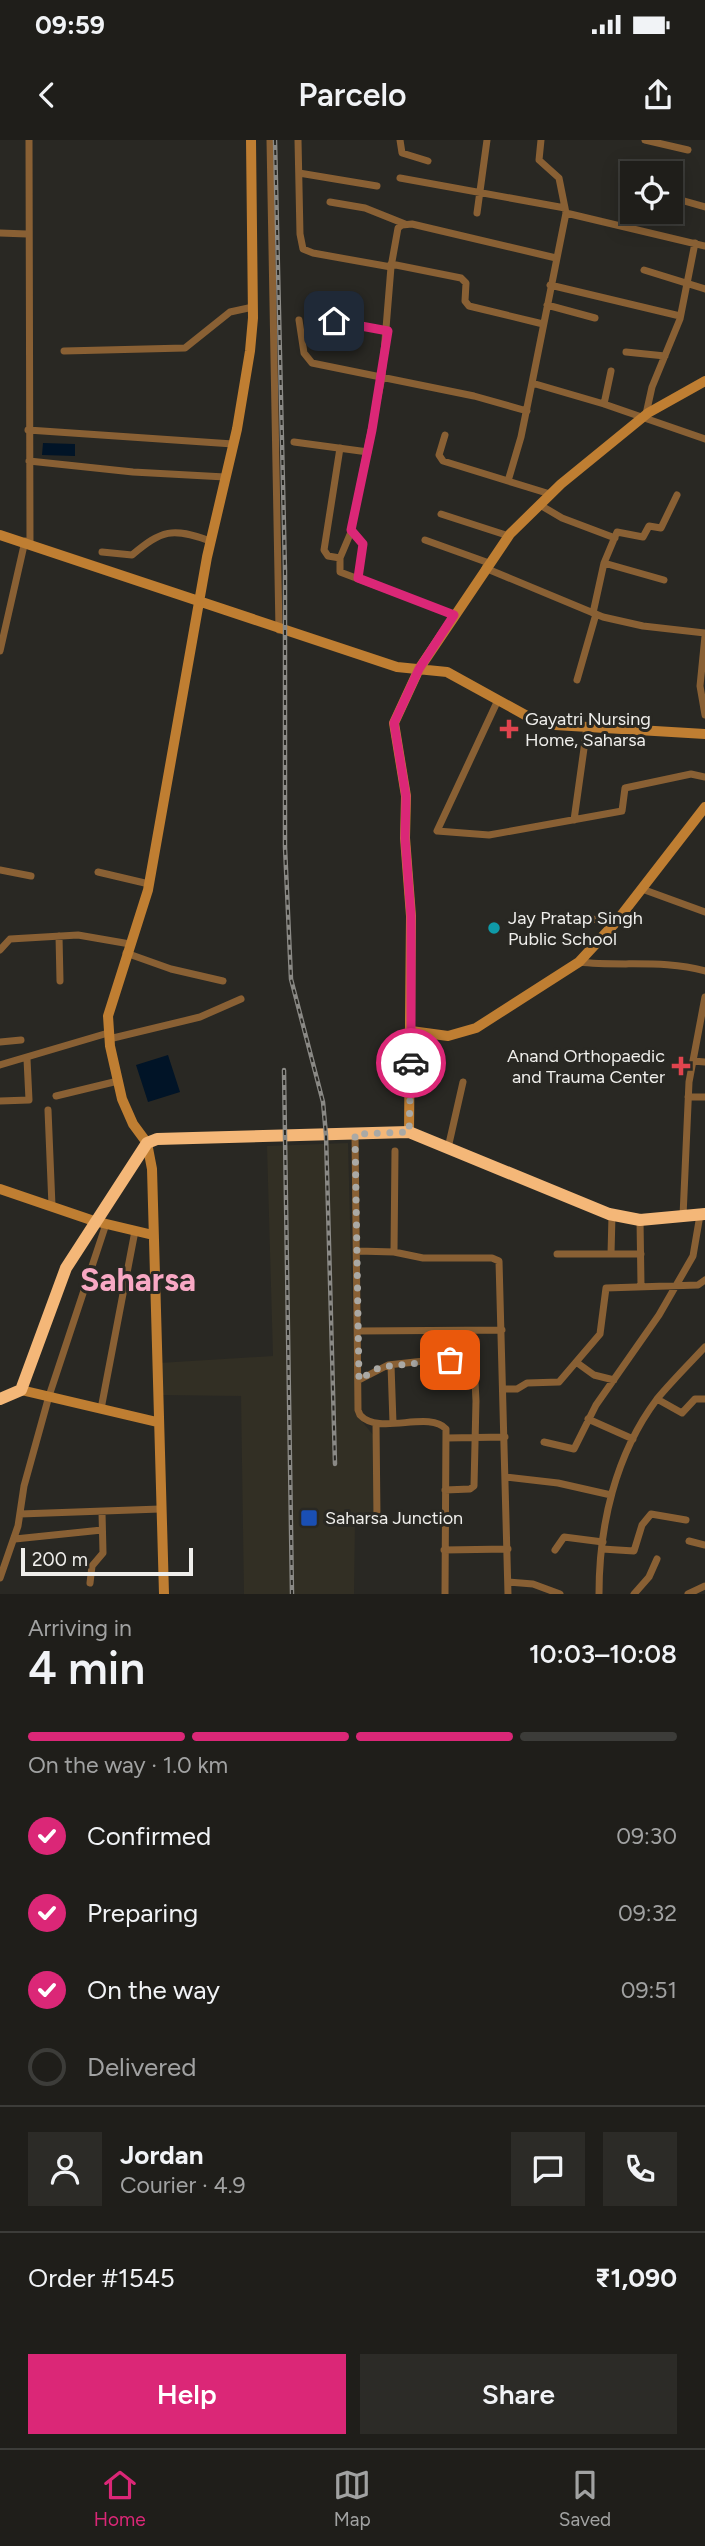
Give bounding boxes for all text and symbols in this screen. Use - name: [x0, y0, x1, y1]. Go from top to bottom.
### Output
- text: 09:59: [35, 9, 105, 41]
- icon: back: [28, 76, 66, 114]
- text: Parcelo: [298, 76, 407, 114]
- icon: share: [639, 76, 677, 114]
- map controls: [620, 161, 683, 224]
- button: locate: [620, 161, 683, 224]
- pin: [304, 291, 364, 351]
- icon: home: [315, 302, 353, 340]
- place label: Gayatri Nursing Home, Saharsa: [525, 708, 651, 751]
- marker: Gayatri Nursing Home, Saharsa: [499, 719, 519, 739]
- place label: Jay Pratap Singh Public School: [508, 907, 643, 950]
- marker: Jay Pratap Singh Public School: [486, 920, 502, 936]
- courier: [376, 1028, 446, 1098]
- icon: car: [392, 1044, 430, 1082]
- place label: Anand Orthopaedic and Trauma Center: [507, 1045, 665, 1088]
- marker: Anand Orthopaedic and Trauma Center: [671, 1056, 691, 1076]
- district label: Saharsa: [80, 1261, 196, 1299]
- pin: [420, 1330, 480, 1390]
- icon: bag: [431, 1341, 469, 1379]
- place label: Saharsa Junction: [325, 1507, 463, 1529]
- marker: Saharsa Junction: [299, 1508, 319, 1528]
- scale bar: [21, 1545, 192, 1577]
- text: 200 m: [32, 1548, 88, 1571]
- text: Arriving in: [28, 1614, 132, 1642]
- text: 10:03–10:08: [529, 1638, 677, 1670]
- text: 4 min: [28, 1640, 145, 1696]
- text: On the way · 1.0 km: [28, 1751, 228, 1779]
- icon: check: [28, 1817, 66, 1855]
- text: Confirmed: [87, 1820, 211, 1852]
- text: 09:30: [616, 1822, 677, 1850]
- icon: check: [28, 1894, 66, 1932]
- text: Preparing: [87, 1897, 198, 1929]
- text: 09:32: [618, 1899, 677, 1927]
- icon: check: [28, 1971, 66, 2009]
- text: On the way: [87, 1974, 220, 2006]
- text: 09:51: [621, 1976, 677, 2004]
- text: Delivered: [87, 2051, 196, 2083]
- button: person: [28, 2132, 102, 2206]
- button: chat: [511, 2132, 585, 2206]
- button: phone: [603, 2132, 677, 2206]
- text: Jordan: [120, 2139, 203, 2171]
- text: Courier · 4.9: [120, 2171, 246, 2199]
- text: Order #1545: [28, 2262, 175, 2294]
- text: ₹1,090: [595, 2262, 677, 2294]
- button: Help: [28, 2354, 346, 2434]
- button: Share: [360, 2354, 677, 2434]
- tab: Home: [94, 2466, 146, 2531]
- tab: Map: [333, 2466, 371, 2531]
- tab: Saved: [559, 2466, 611, 2531]

